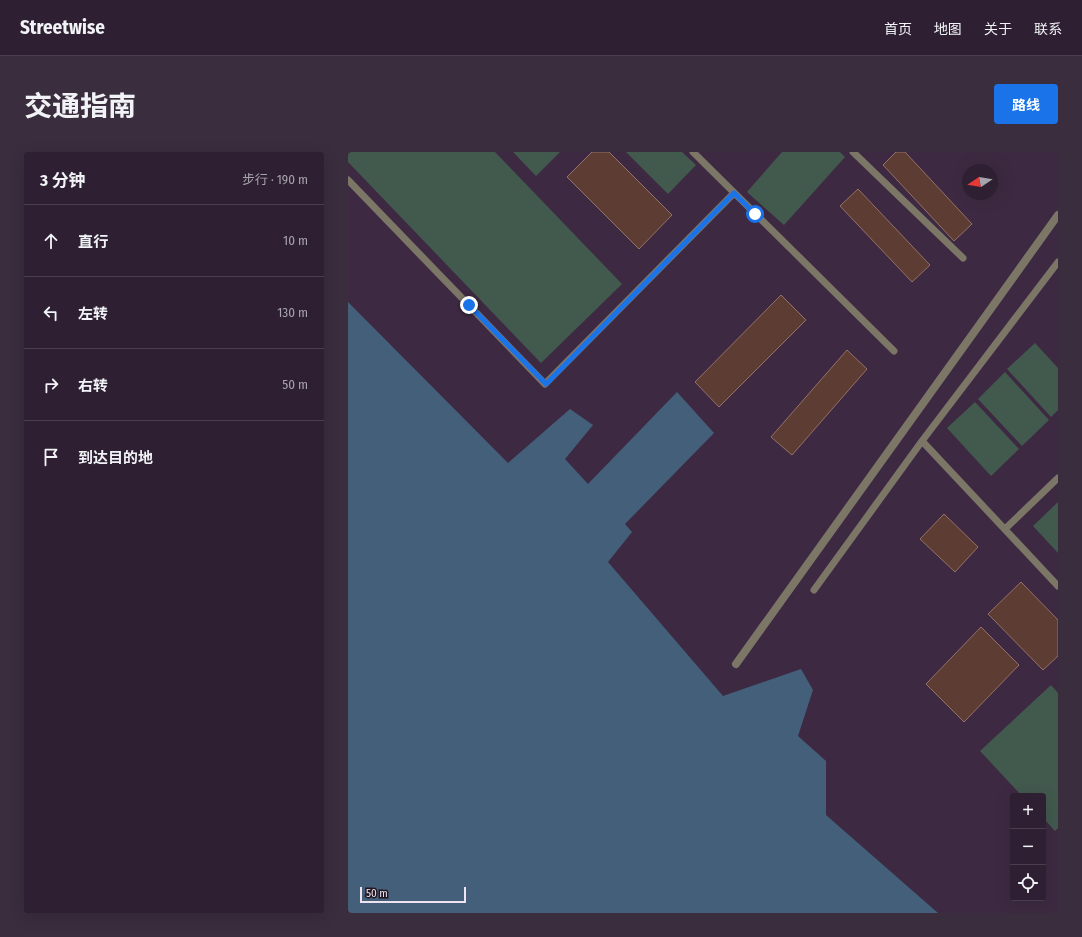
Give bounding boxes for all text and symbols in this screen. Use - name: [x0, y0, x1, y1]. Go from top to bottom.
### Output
- text: Streetwise: [20, 16, 105, 39]
- text: 首页: [884, 21, 912, 38]
- text: 地图: [934, 21, 962, 38]
- text: 关于: [984, 21, 1012, 38]
- text: 联系: [1034, 21, 1062, 38]
- button: 路线: [994, 84, 1058, 124]
- text: 交通指南: [24, 90, 136, 123]
- north arrow: [962, 164, 998, 200]
- text: 3 分钟: [40, 170, 86, 191]
- text: 步行 · 190 m: [242, 172, 308, 187]
- route start: [746, 205, 764, 223]
- icon: ahead: [40, 230, 62, 252]
- text: 直行: [78, 233, 108, 251]
- text: 10 m: [283, 233, 308, 248]
- route end: [460, 296, 478, 314]
- icon: left: [40, 302, 62, 324]
- text: 左转: [78, 305, 108, 323]
- text: 130 m: [277, 305, 308, 320]
- icon: right: [40, 374, 62, 396]
- text: 右转: [78, 377, 108, 395]
- text: 50 m: [282, 377, 308, 392]
- icon: arrive: [40, 446, 62, 468]
- text: 到达目的地: [78, 449, 153, 467]
- map controls: [1010, 793, 1046, 901]
- button: +: [1010, 793, 1046, 829]
- button: −: [1010, 829, 1046, 865]
- button: locate: [1010, 865, 1046, 901]
- scale bar: [360, 885, 466, 904]
- text: 50 m: [366, 887, 388, 900]

